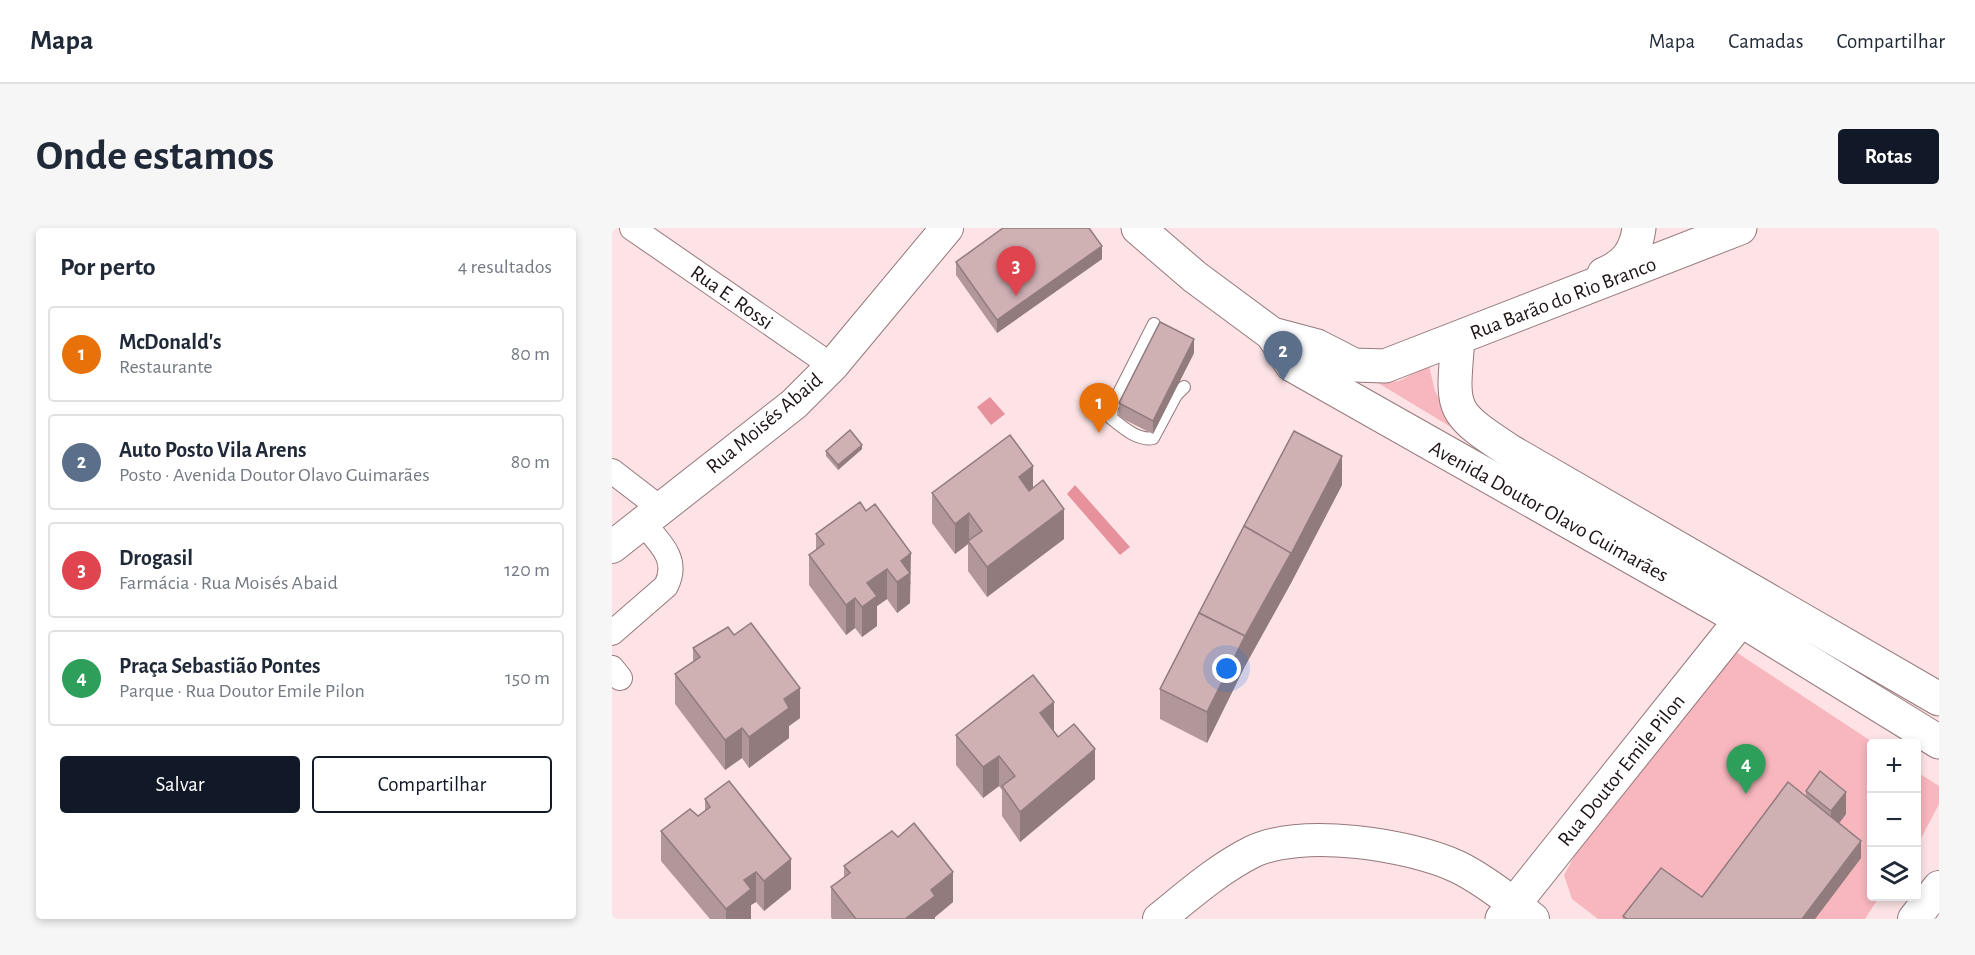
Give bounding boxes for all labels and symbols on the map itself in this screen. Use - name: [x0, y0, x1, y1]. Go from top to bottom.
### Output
- pin: 3: [996, 247, 1036, 296]
- street label: Rua Barão do Rio Branco: [1467, 253, 1659, 344]
- street label: Rua E. Rossi: [687, 261, 777, 333]
- pin: 2: [1264, 332, 1302, 381]
- street label: Rua Moisés Abaid: [702, 369, 826, 478]
- pin: 1: [1080, 384, 1118, 433]
- street label: Avenida Doutor Olavo Guimarães: [1426, 437, 1672, 586]
- your location: [1212, 654, 1241, 683]
- street label: Rua Doutor Emile Pilon: [1554, 690, 1689, 850]
- pin: 4: [1726, 744, 1766, 794]

